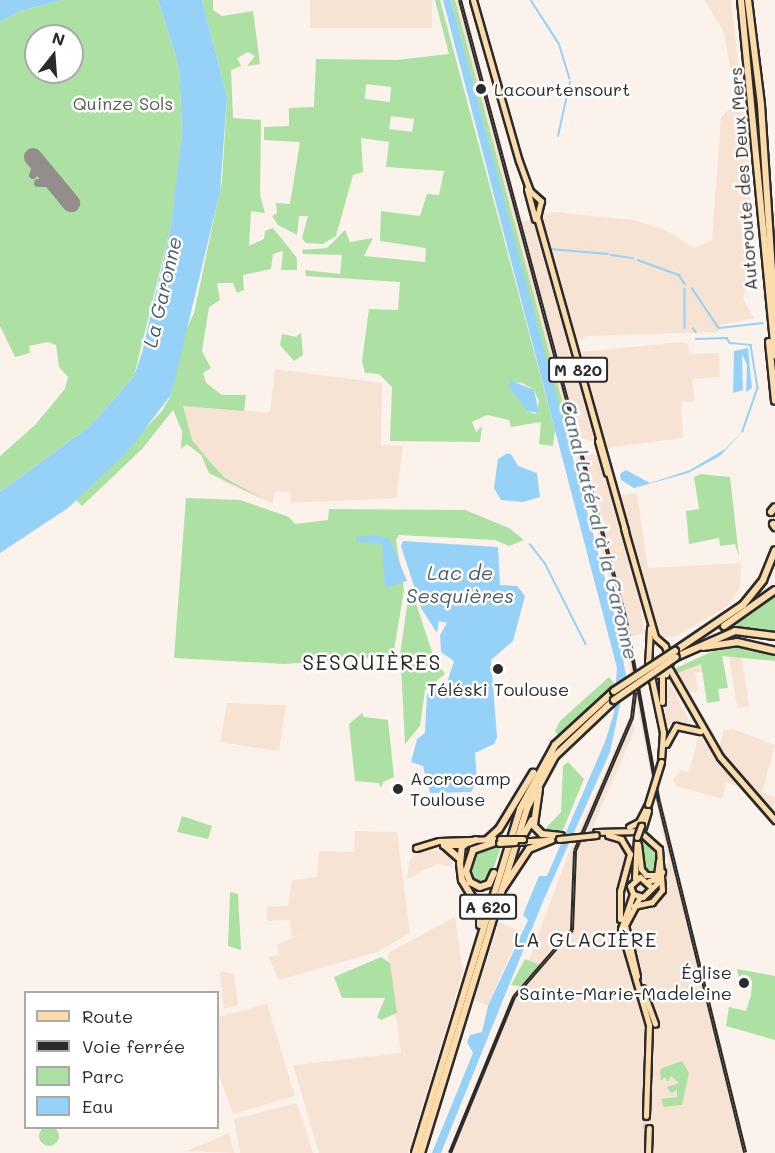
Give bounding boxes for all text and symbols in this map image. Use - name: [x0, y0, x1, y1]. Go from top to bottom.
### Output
- north arrow: [24, 24, 84, 84]
- text: N: [50, 26, 68, 50]
- street label: Autoroute des Deux Mers: [724, 67, 762, 291]
- place label: Lacourtensourt: [494, 78, 630, 100]
- marker: Lacourtensourt: [472, 80, 490, 98]
- park label: Quinze Sols: [73, 92, 173, 114]
- water label: La Garonne: [138, 234, 186, 350]
- road number: M 820: [548, 357, 608, 383]
- water label: Canal Latéral à la Garonne: [556, 398, 644, 662]
- water label: Lac de Sesquières: [406, 560, 514, 607]
- district label: SESQUIÈRES: [302, 649, 442, 675]
- marker: Téléski Toulouse: [491, 662, 505, 676]
- place label: Téléski Toulouse: [427, 678, 569, 700]
- place label: Accrocamp Toulouse: [410, 768, 511, 810]
- marker: Accrocamp Toulouse: [391, 782, 405, 796]
- road number: A 620: [458, 894, 518, 920]
- district label: LA GLACIÈRE: [514, 927, 658, 951]
- place label: Église Sainte-Marie-Madeleine: [519, 962, 732, 1004]
- marker: Église Sainte-Marie-Madeleine: [737, 976, 751, 990]
- legend: [24, 991, 219, 1129]
- text: Route: [82, 1004, 133, 1028]
- text: Voie ferrée: [82, 1034, 185, 1058]
- text: Parc: [82, 1064, 124, 1088]
- text: Eau: [82, 1094, 113, 1118]

